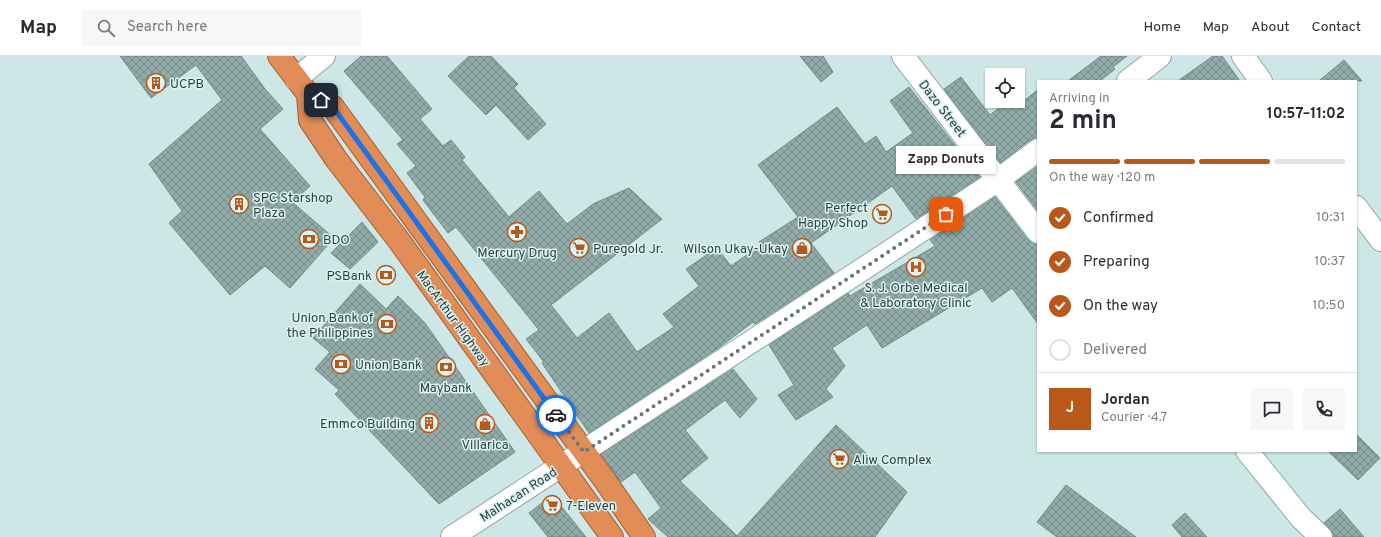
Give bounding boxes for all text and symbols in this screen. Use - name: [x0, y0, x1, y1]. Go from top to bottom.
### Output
- search box: [81, 10, 361, 46]
- text: Map: [20, 16, 57, 40]
- icon: search: [95, 17, 117, 39]
- text: Search here: [127, 18, 207, 37]
- text: Home: [1144, 19, 1181, 36]
- text: Map: [1203, 19, 1229, 36]
- text: About: [1251, 19, 1290, 36]
- text: Contact: [1312, 19, 1361, 36]
- map controls: [985, 68, 1025, 108]
- button: locate: [985, 68, 1025, 108]
- building icon: UCPB: [145, 72, 167, 94]
- place label: UCPB: [170, 77, 204, 93]
- street label: Dazo Street: [914, 78, 969, 141]
- pin: [304, 83, 338, 117]
- icon: home: [310, 89, 332, 111]
- text: Arriving in: [1049, 91, 1110, 107]
- text: 2 min: [1049, 105, 1117, 138]
- text: 10:57–11:02: [1267, 105, 1345, 124]
- callout: Zapp Donuts: [896, 146, 996, 174]
- text: Zapp Donuts: [908, 152, 984, 168]
- text: On the way · 120 m: [1049, 170, 1155, 186]
- place label: SPC Starshop Plaza: [253, 191, 333, 222]
- building icon: SPC Starshop Plaza: [228, 193, 250, 215]
- pin: [929, 197, 963, 231]
- place label: Perfect Happy Shop: [798, 201, 868, 232]
- supermarket icon: Perfect Happy Shop: [871, 203, 893, 225]
- icon: bag: [935, 203, 957, 225]
- icon: check: [1049, 207, 1071, 229]
- text: Confirmed: [1083, 209, 1154, 228]
- text: 10:31: [1316, 210, 1345, 226]
- pharmacy icon: Mercury Drug: [506, 221, 528, 243]
- bank icon: BDO: [298, 228, 320, 250]
- place label: BDO: [323, 233, 350, 249]
- supermarket icon: Puregold Jr.: [568, 237, 590, 259]
- shop icon: Wilson Ukay-Ukay: [791, 237, 813, 259]
- place label: Puregold Jr.: [593, 242, 663, 258]
- place label: Wilson Ukay-Ukay: [683, 242, 788, 258]
- place label: Mercury Drug: [477, 246, 557, 262]
- icon: check: [1049, 251, 1071, 273]
- text: Preparing: [1083, 253, 1150, 272]
- text: 10:37: [1314, 254, 1345, 270]
- hospital icon: S. J. Orbe Medical & Laboratory Clinic: [905, 256, 927, 278]
- bank icon: PSBank: [375, 264, 397, 286]
- street label: MacArthur Highway: [412, 268, 493, 370]
- place label: PSBank: [326, 269, 372, 285]
- place label: S. J. Orbe Medical & Laboratory Clinic: [860, 281, 972, 312]
- icon: check: [1049, 295, 1071, 317]
- text: On the way: [1083, 297, 1158, 316]
- text: 10:50: [1312, 298, 1345, 314]
- place label: Union Bank of the Philippines: [287, 311, 374, 342]
- bank icon: Union Bank of the Philippines: [376, 313, 398, 335]
- text: Delivered: [1083, 341, 1147, 360]
- bank icon: Union Bank: [330, 353, 352, 375]
- bank icon: Maybank: [435, 356, 457, 378]
- place label: Union Bank: [355, 358, 422, 374]
- place label: Maybank: [420, 381, 472, 397]
- button: chat: [1251, 388, 1293, 430]
- button: phone: [1303, 388, 1345, 430]
- text: Jordan: [1101, 391, 1150, 410]
- courier: [536, 395, 576, 435]
- text: J: [1066, 399, 1074, 418]
- icon: car: [545, 404, 567, 426]
- text: Courier · 4.7: [1101, 410, 1167, 426]
- building icon: Emmco Building: [418, 412, 440, 434]
- shop icon: Villarica: [474, 413, 496, 435]
- place label: Emmco Building: [320, 417, 415, 433]
- place label: Villarica: [461, 438, 509, 454]
- supermarket icon: Aliw Complex: [828, 448, 850, 470]
- place label: Aliw Complex: [853, 453, 932, 469]
- street label: Malhacan Road: [478, 465, 561, 527]
- supermarket icon: 7-Eleven: [541, 494, 563, 516]
- place label: 7-Eleven: [566, 499, 616, 515]

